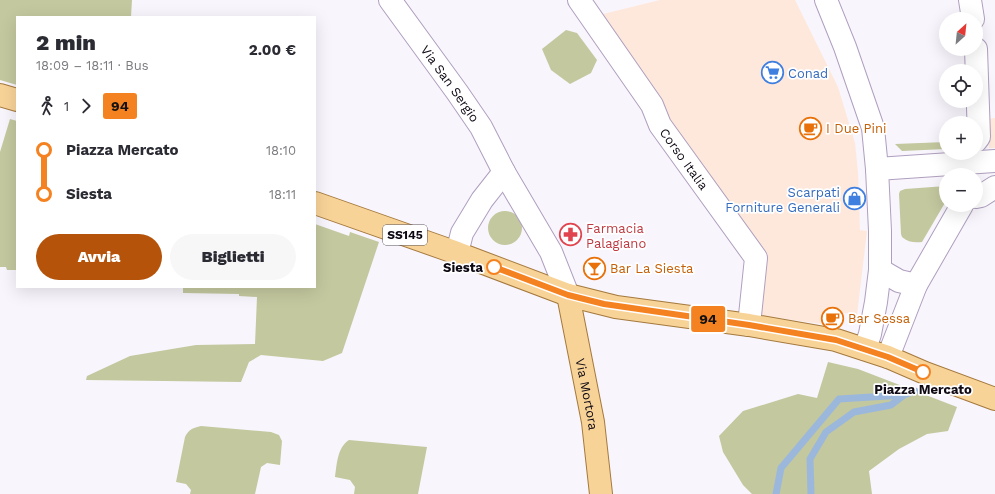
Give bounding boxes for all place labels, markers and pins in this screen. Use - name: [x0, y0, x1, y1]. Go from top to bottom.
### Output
- supermarket icon: Conad: [759, 60, 785, 86]
- place label: Conad: [788, 66, 828, 81]
- cafe icon: I Due Pini: [798, 115, 824, 141]
- place label: I Due Pini: [826, 121, 887, 136]
- place label: Scarpati Forniture Generali: [725, 185, 840, 215]
- shop icon: Scarpati Forniture Generali: [842, 186, 868, 212]
- place label: Farmacia Palagiano: [586, 221, 646, 251]
- pharmacy icon: Farmacia Palagiano: [557, 222, 583, 248]
- bar icon: Bar La Siesta: [581, 255, 607, 281]
- marker: Siesta: [486, 259, 502, 275]
- place label: Siesta: [443, 260, 483, 275]
- place label: Bar La Siesta: [610, 261, 694, 276]
- cafe icon: Bar Sessa: [819, 305, 845, 331]
- place label: Bar Sessa: [848, 311, 911, 326]
- marker: Piazza Mercato: [915, 364, 931, 380]
- place label: Piazza Mercato: [874, 382, 972, 397]

